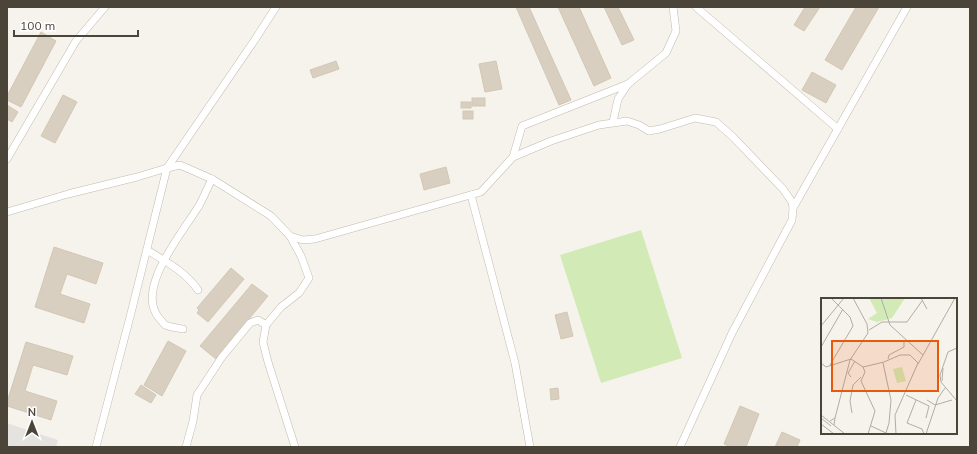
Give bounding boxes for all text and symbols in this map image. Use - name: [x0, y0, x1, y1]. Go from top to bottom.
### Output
- scale bar: [14, 12, 138, 38]
- text: 100 m: [20, 18, 55, 33]
- inset map: [821, 298, 957, 434]
- north arrow: [12, 402, 52, 442]
- text: N: [28, 405, 36, 419]

